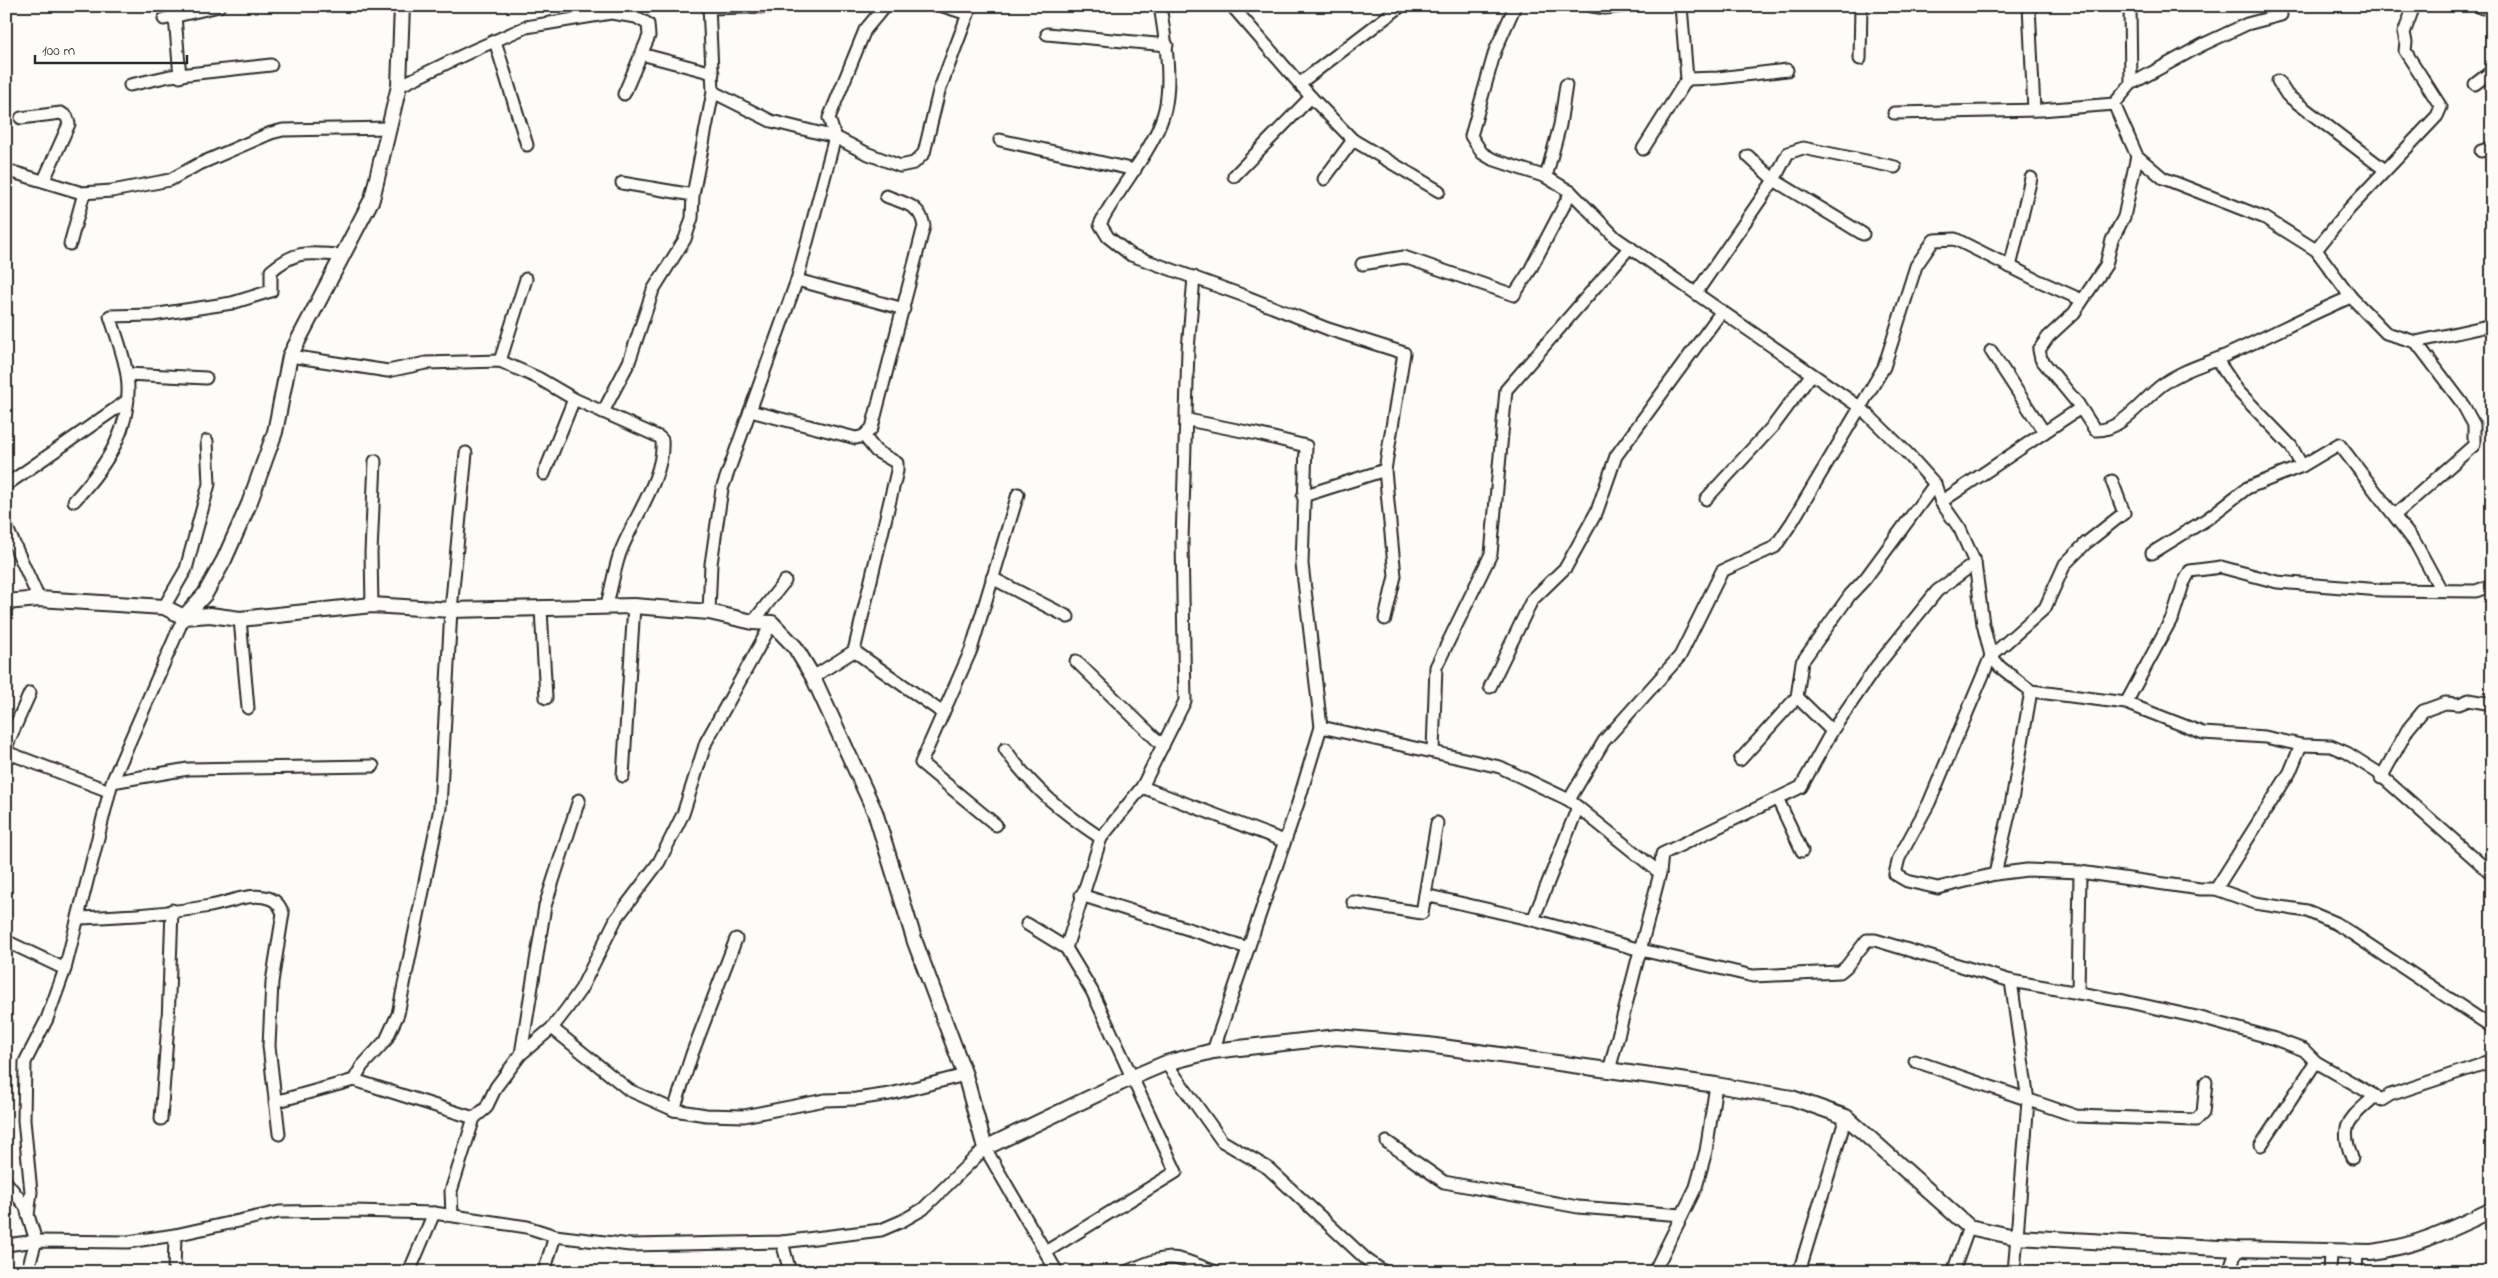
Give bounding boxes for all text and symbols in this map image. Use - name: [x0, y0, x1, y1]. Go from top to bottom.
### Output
- scale bar: [35, 32, 188, 64]
- text: 100 m: [42, 40, 75, 62]

